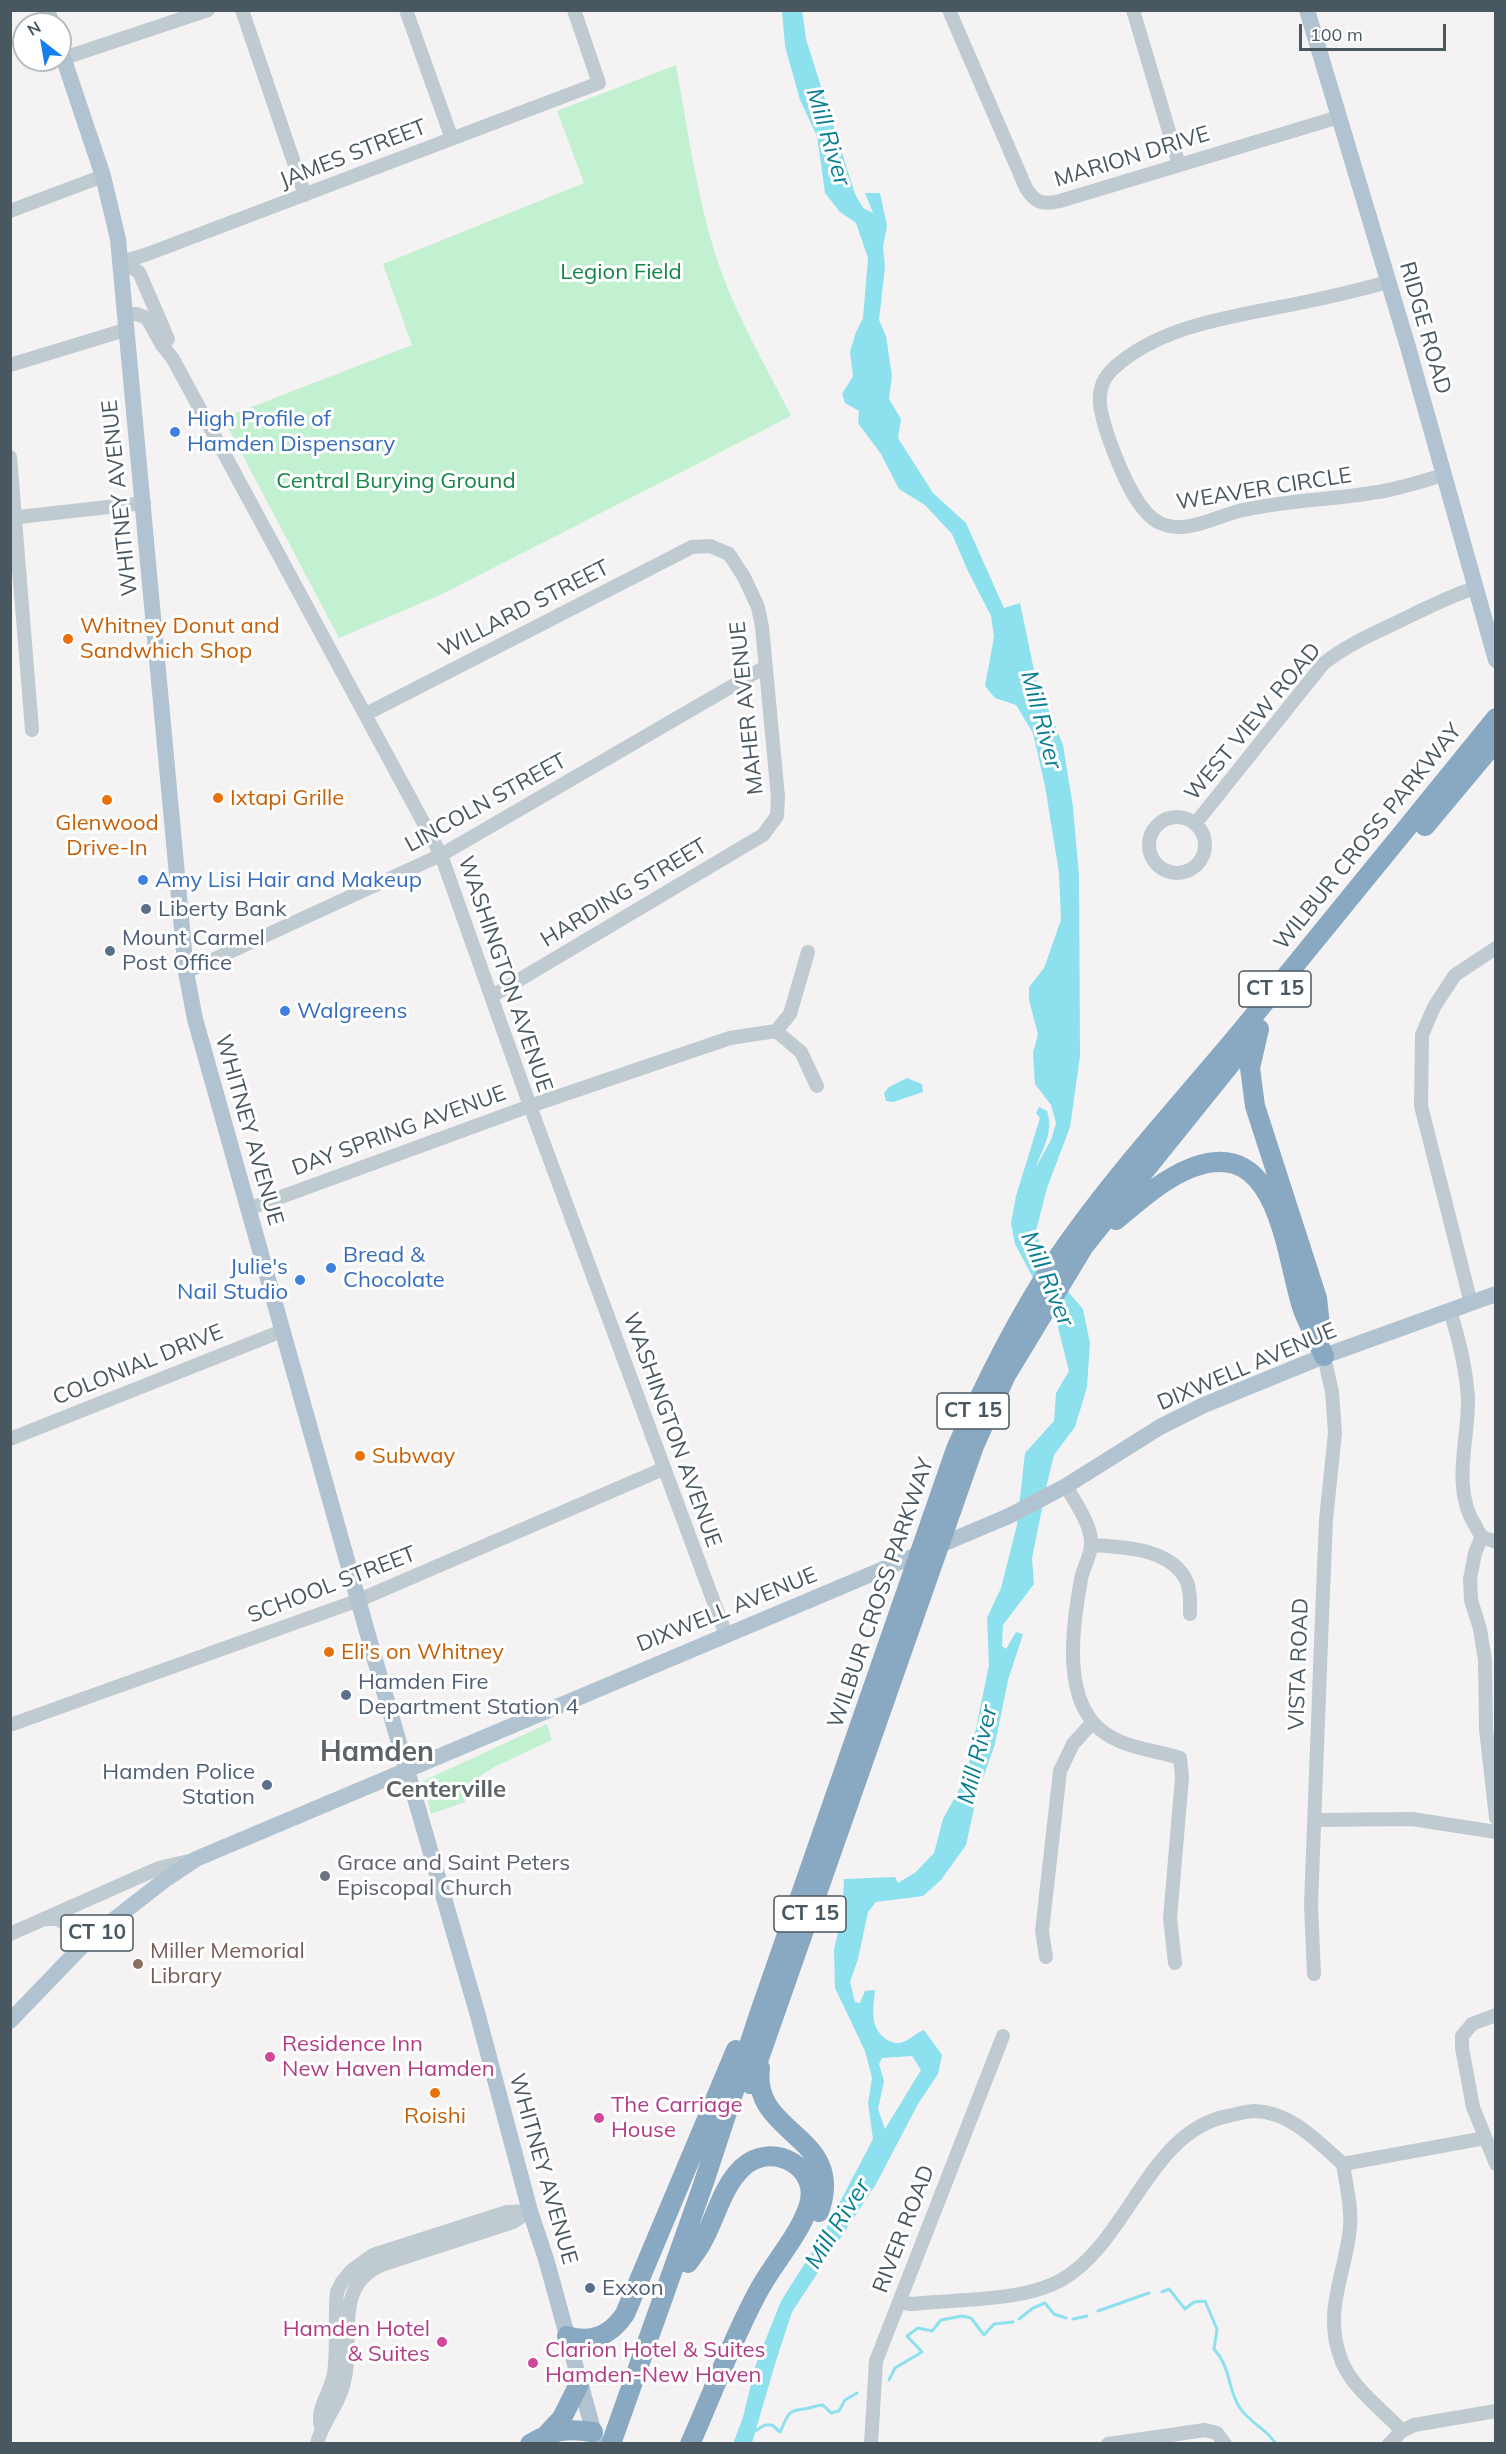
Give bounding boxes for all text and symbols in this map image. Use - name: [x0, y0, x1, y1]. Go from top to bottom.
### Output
- north arrow: [12, 12, 72, 72]
- scale bar: [1302, 12, 1449, 50]
- text: N: [23, 17, 44, 40]
- text: 100 m: [1310, 23, 1363, 46]
- water label: Mill River: [800, 85, 856, 189]
- street label: JAMES STREET: [276, 114, 430, 194]
- street label: MARION DRIVE: [1051, 121, 1213, 193]
- park label: Legion Field: [560, 259, 682, 285]
- street label: RIDGE ROAD: [1393, 259, 1457, 397]
- street label: WHITNEY AVENUE: [97, 399, 143, 597]
- place label: High Profile of Hamden Dispensary: [187, 406, 395, 458]
- marker: High Profile of Hamden Dispensary: [168, 425, 182, 439]
- street label: WEAVER CIRCLE: [1174, 462, 1354, 516]
- park label: Central Burying Ground: [276, 468, 516, 494]
- street label: WILLARD STREET: [434, 555, 614, 663]
- place label: Whitney Donut and Sandwhich Shop: [80, 613, 280, 664]
- street label: MAHER AVENUE: [725, 620, 769, 796]
- marker: Whitney Donut and Sandwhich Shop: [61, 632, 75, 646]
- street label: WEST VIEW ROAD: [1179, 638, 1327, 806]
- water label: Mill River: [1014, 668, 1068, 772]
- street label: WILBUR CROSS PARKWAY: [1269, 719, 1467, 955]
- street label: LINCOLN STREET: [401, 748, 571, 858]
- place label: Ixtapi Grille: [230, 785, 344, 811]
- marker: Ixtapi Grille: [211, 791, 225, 805]
- marker: Glenwood Drive-In: [100, 793, 114, 807]
- place label: Glenwood Drive-In: [55, 810, 159, 861]
- street label: HARDING STREET: [536, 833, 712, 953]
- street label: WASHINGTON AVENUE: [452, 852, 558, 1096]
- place label: Amy Lisi Hair and Makeup: [155, 867, 422, 893]
- marker: Amy Lisi Hair and Makeup: [136, 873, 150, 887]
- place label: Liberty Bank: [158, 896, 287, 922]
- marker: Liberty Bank: [139, 902, 153, 916]
- place label: Mount Carmel Post Office: [122, 925, 265, 976]
- marker: Mount Carmel Post Office: [103, 944, 117, 958]
- road number: CT 15: [1239, 971, 1311, 1007]
- place label: Walgreens: [297, 998, 407, 1024]
- marker: Walgreens: [278, 1004, 292, 1018]
- street label: WHITNEY AVENUE: [209, 1032, 289, 1228]
- street label: DAY SPRING AVENUE: [288, 1080, 510, 1182]
- water label: Mill River: [1014, 1227, 1080, 1331]
- place label: Bread & Chocolate: [343, 1242, 445, 1294]
- place label: Julie's Nail Studio: [177, 1254, 288, 1306]
- marker: Bread & Chocolate: [324, 1261, 338, 1275]
- marker: Julie's Nail Studio: [293, 1273, 307, 1287]
- street label: WASHINGTON AVENUE: [617, 1309, 727, 1551]
- street label: DIXWELL AVENUE: [1153, 1317, 1341, 1417]
- street label: COLONIAL DRIVE: [49, 1319, 227, 1411]
- road number: CT 15: [937, 1393, 1009, 1429]
- place label: Subway: [372, 1443, 455, 1469]
- marker: Subway: [353, 1449, 367, 1463]
- street label: WILBUR CROSS PARKWAY: [822, 1455, 940, 1731]
- street label: SCHOOL STREET: [244, 1541, 420, 1629]
- street label: DIXWELL AVENUE: [633, 1562, 821, 1658]
- street label: VISTA ROAD: [1283, 1597, 1315, 1731]
- place label: Eli's on Whitney: [341, 1639, 504, 1665]
- marker: Eli's on Whitney: [322, 1645, 336, 1659]
- place label: Hamden Fire Department Station 4: [358, 1669, 579, 1720]
- marker: Hamden Fire Department Station 4: [339, 1688, 353, 1702]
- water label: Mill River: [952, 1703, 1004, 1807]
- district label: Hamden: [320, 1736, 434, 1770]
- place label: Hamden Police Station: [102, 1759, 255, 1810]
- district label: Centerville: [386, 1776, 506, 1804]
- marker: Hamden Police Station: [260, 1778, 274, 1792]
- place label: Grace and Saint Peters Episcopal Church: [337, 1850, 570, 1902]
- marker: Grace and Saint Peters Episcopal Church: [318, 1869, 332, 1883]
- road number: CT 15: [774, 1896, 846, 1932]
- road number: CT 10: [61, 1915, 133, 1951]
- place label: Miller Memorial Library: [150, 1938, 305, 1990]
- marker: Miller Memorial Library: [131, 1957, 145, 1971]
- place label: Residence Inn New Haven Hamden: [282, 2031, 495, 2082]
- marker: Residence Inn New Haven Hamden: [263, 2050, 277, 2064]
- street label: WHITNEY AVENUE: [503, 2071, 583, 2267]
- marker: Roishi: [428, 2086, 442, 2100]
- place label: The Carriage House: [611, 2092, 742, 2144]
- place label: Roishi: [404, 2103, 466, 2129]
- marker: The Carriage House: [592, 2111, 606, 2125]
- street label: RIVER ROAD: [868, 2161, 940, 2297]
- water label: Mill River: [799, 2174, 877, 2274]
- place label: Exxon: [602, 2275, 664, 2301]
- marker: Exxon: [583, 2281, 597, 2295]
- place label: Hamden Hotel & Suites: [283, 2316, 430, 2368]
- marker: Hamden Hotel & Suites: [435, 2335, 449, 2349]
- place label: Clarion Hotel & Suites Hamden-New Haven: [545, 2337, 765, 2388]
- marker: Clarion Hotel & Suites Hamden-New Haven: [526, 2356, 540, 2370]

